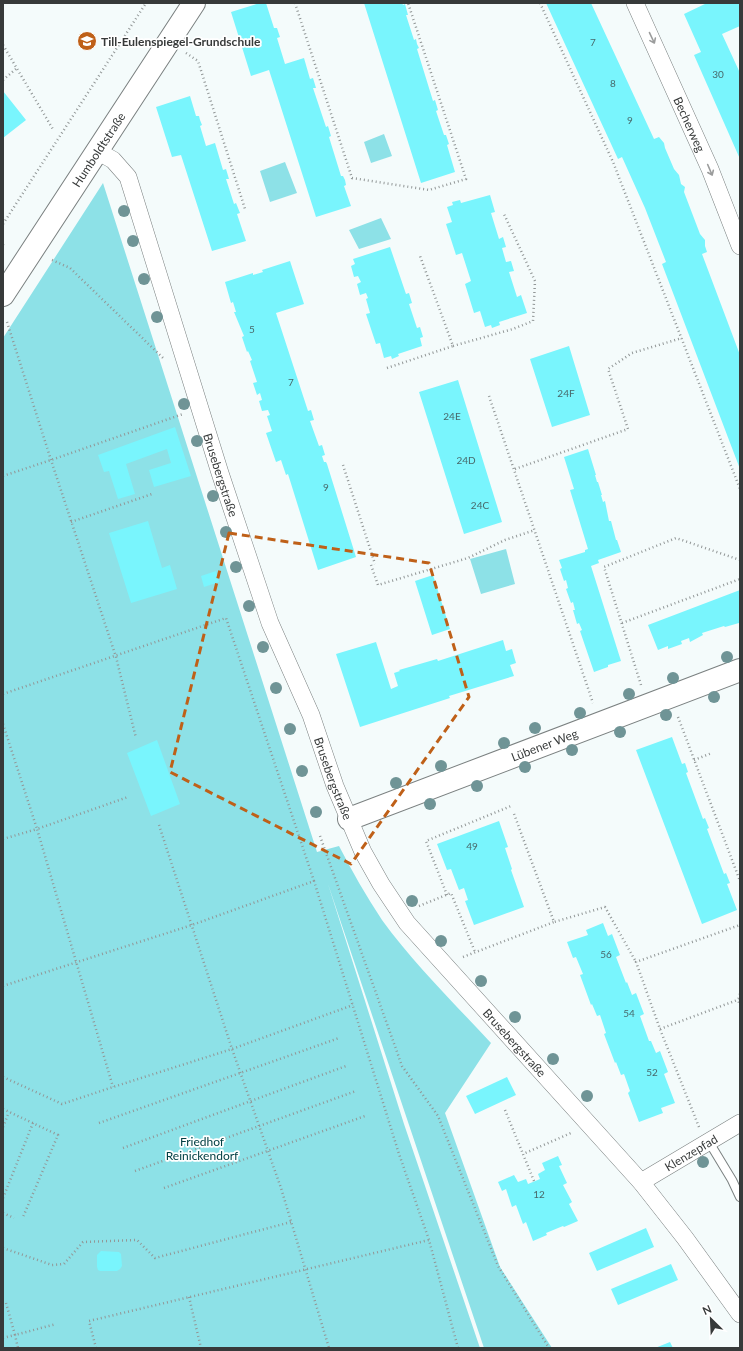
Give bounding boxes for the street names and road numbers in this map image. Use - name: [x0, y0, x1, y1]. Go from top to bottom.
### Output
- street label: Becherweg: [671, 94, 709, 154]
- street label: Humboldtstraße: [68, 109, 128, 190]
- street label: Brusebergstraße: [201, 431, 241, 518]
- street label: Lübener Weg: [509, 725, 580, 764]
- street label: Brusebergstraße: [311, 735, 356, 822]
- street label: Brusebergstraße: [480, 1005, 550, 1080]
- street label: Klenzepfad: [662, 1131, 720, 1174]

